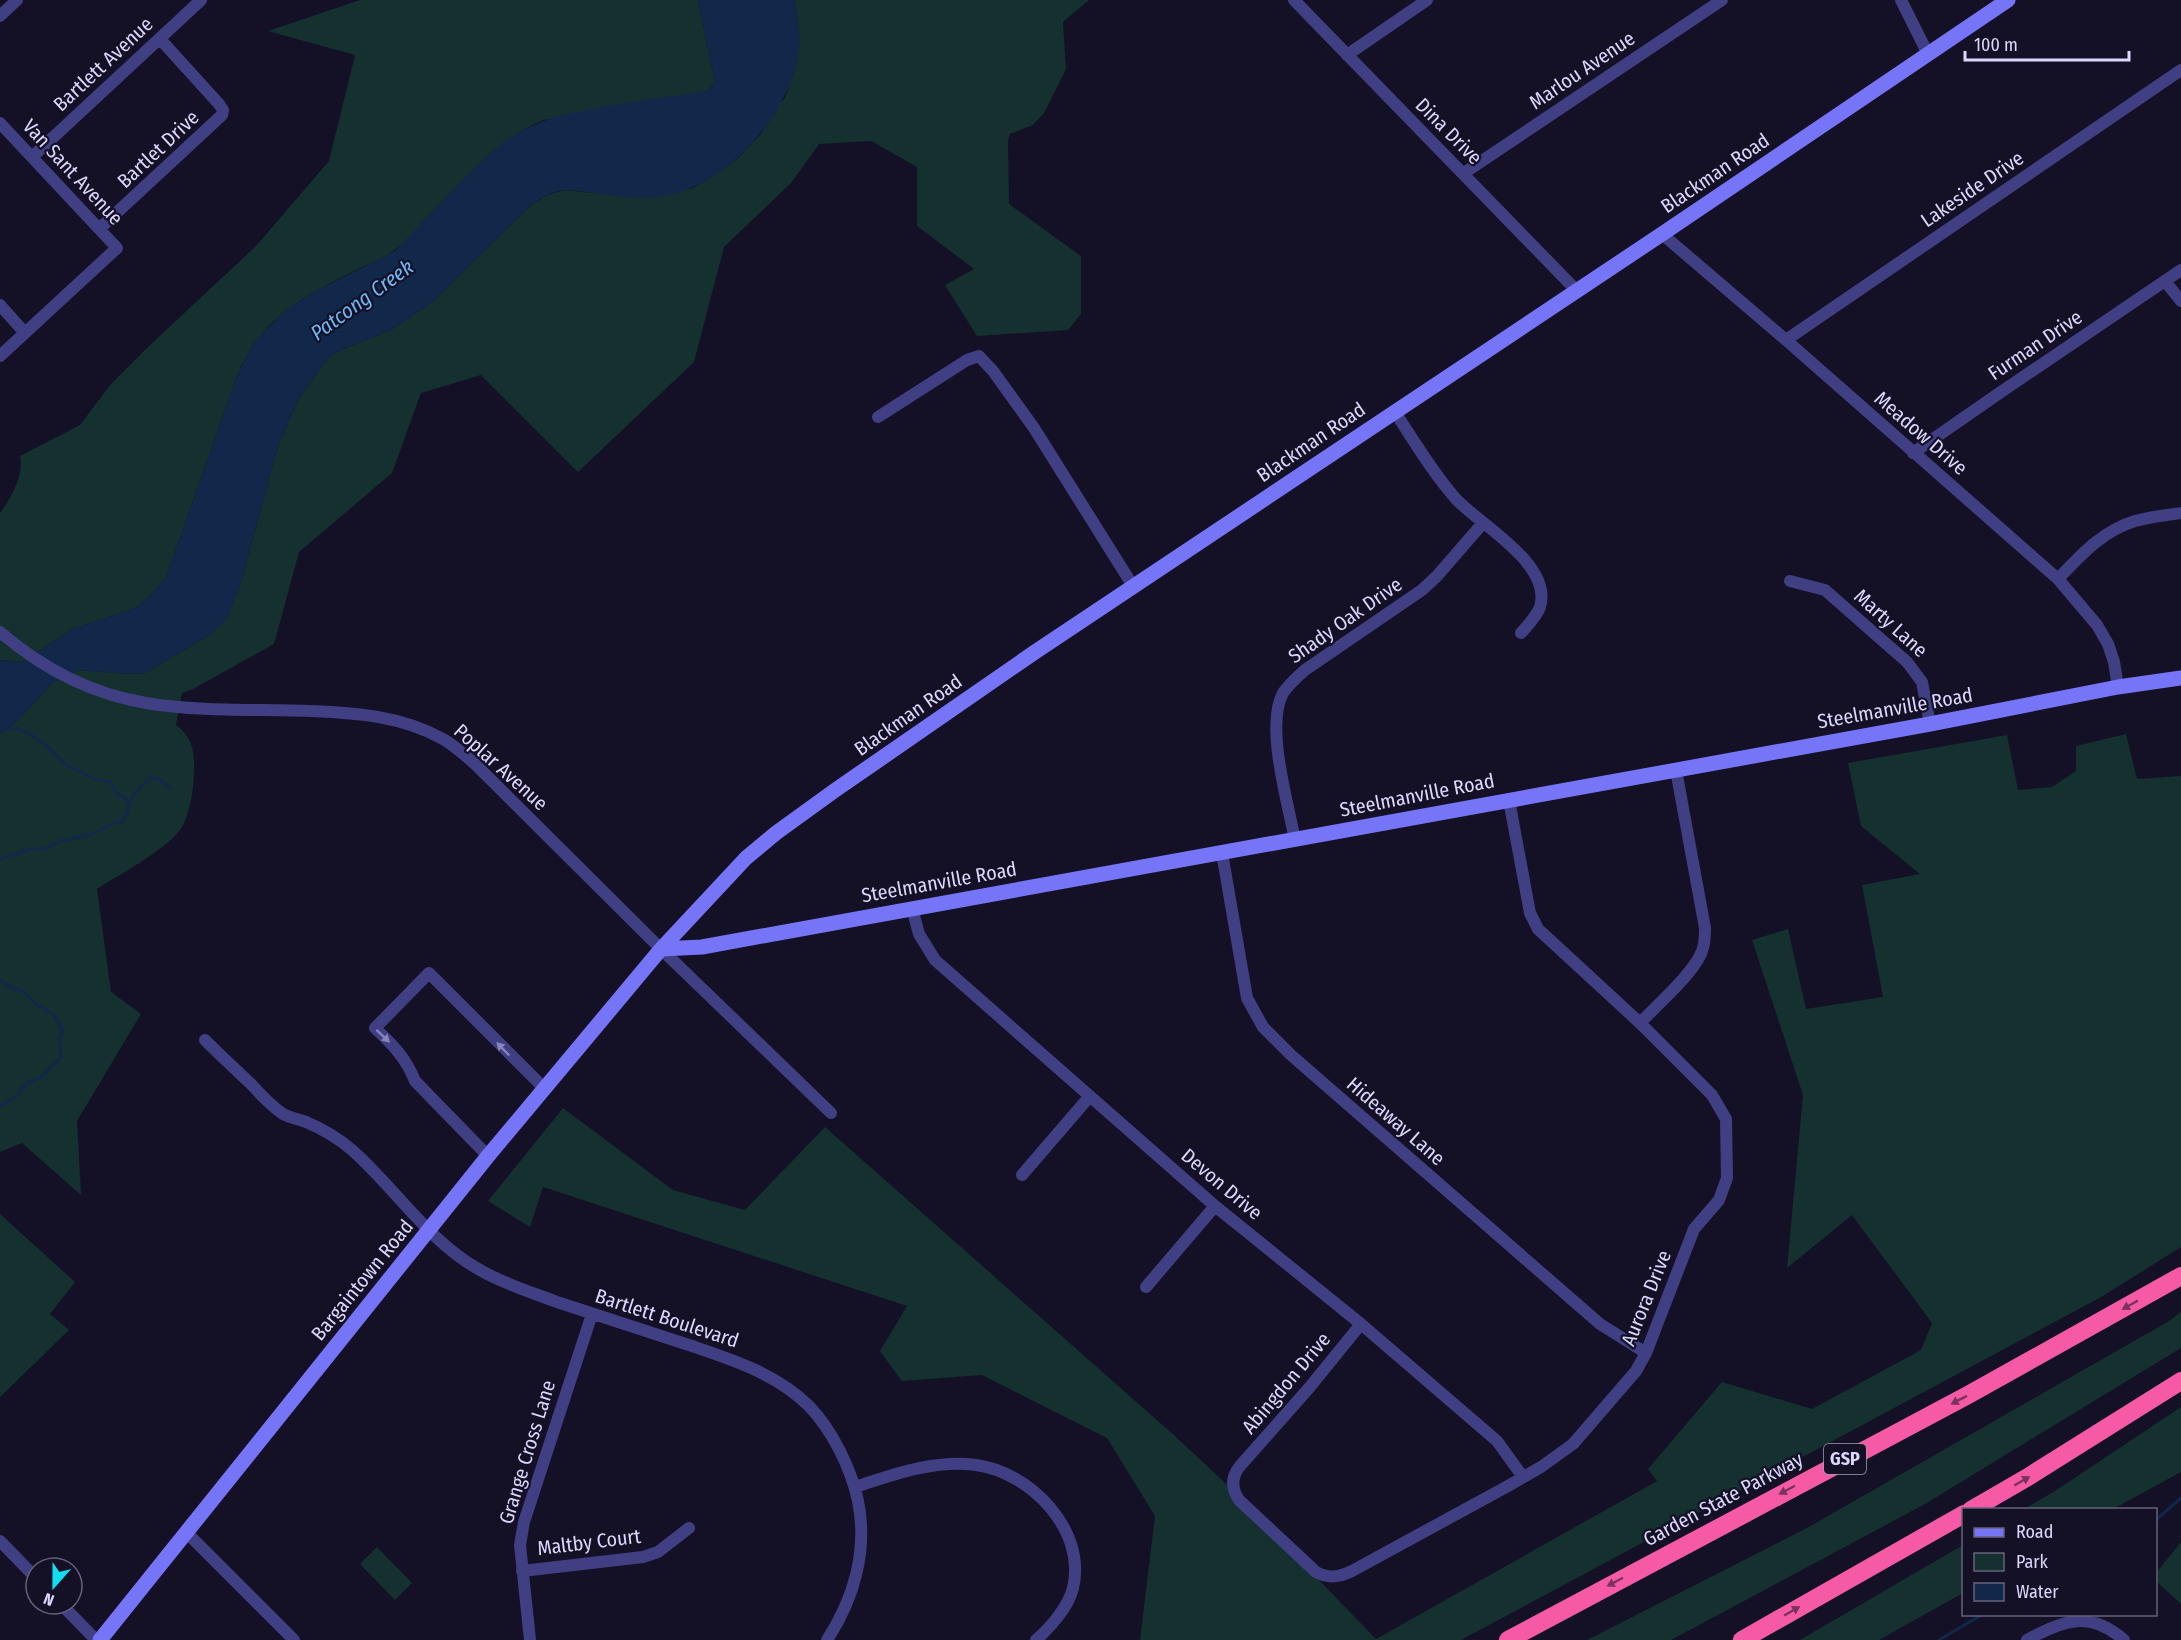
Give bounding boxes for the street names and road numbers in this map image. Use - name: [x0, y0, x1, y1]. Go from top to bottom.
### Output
- street label: Bartlett Avenue: [48, 12, 158, 116]
- street label: Marlou Avenue: [1525, 26, 1639, 114]
- street label: Dina Drive: [1411, 93, 1487, 169]
- street label: Bartlet Drive: [112, 105, 204, 193]
- street label: Van Sant Avenue: [18, 114, 128, 230]
- street label: Blackman Road: [1656, 128, 1774, 218]
- street label: Lakeside Drive: [1916, 146, 2028, 232]
- street label: Furman Drive: [1983, 305, 2087, 385]
- street label: Meadow Drive: [1870, 386, 1972, 480]
- street label: Blackman Road: [1252, 397, 1370, 487]
- street label: Shady Oak Drive: [1284, 572, 1406, 668]
- street label: Marty Lane: [1850, 584, 1932, 662]
- street label: Blackman Road: [850, 669, 966, 761]
- street label: Steelmanville Road: [1815, 683, 1975, 733]
- street label: Poplar Avenue: [449, 719, 553, 815]
- street label: Steelmanville Road: [1338, 768, 1496, 822]
- street label: Steelmanville Road: [859, 857, 1019, 907]
- street label: Hideaway Lane: [1342, 1072, 1450, 1170]
- street label: Devon Drive: [1177, 1143, 1267, 1225]
- street label: Bargaintown Road: [306, 1215, 418, 1345]
- street label: Aurora Drive: [1616, 1247, 1676, 1349]
- street label: Bartlett Boulevard: [592, 1284, 742, 1352]
- street label: Abingdon Drive: [1237, 1328, 1335, 1438]
- street label: Grange Cross Lane: [494, 1377, 560, 1527]
- road number: GSP: [1824, 1444, 1866, 1474]
- street label: Garden State Parkway: [1639, 1447, 1807, 1551]
- street label: Maltby Court: [536, 1524, 643, 1560]

